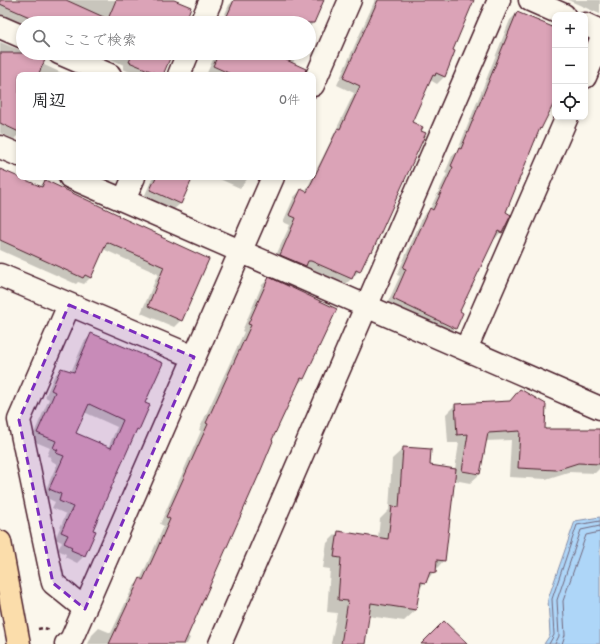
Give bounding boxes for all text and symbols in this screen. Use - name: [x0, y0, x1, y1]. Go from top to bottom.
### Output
- map controls: [552, 12, 588, 120]
- button: +: [552, 12, 588, 48]
- search box: [16, 16, 316, 60]
- icon: search: [30, 27, 52, 49]
- text: ここで検索: [62, 31, 137, 49]
- button: −: [552, 48, 588, 84]
- button: locate: [552, 84, 588, 120]
- text: 周辺: [32, 90, 66, 110]
- text: 0件: [279, 92, 300, 107]

